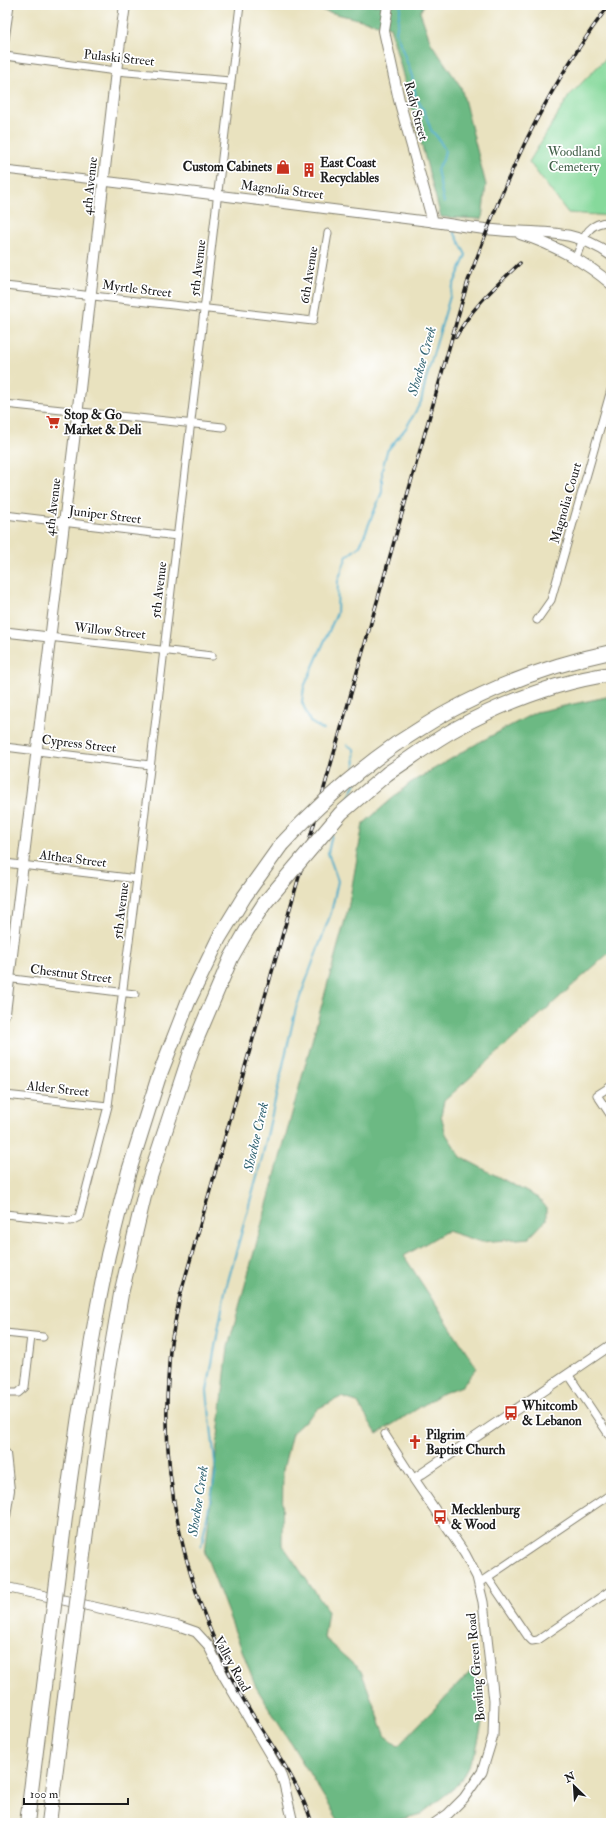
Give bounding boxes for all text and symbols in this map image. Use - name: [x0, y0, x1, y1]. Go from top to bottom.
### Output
- street label: Pulaski Street: [83, 46, 155, 70]
- street label: Rady Street: [399, 80, 432, 143]
- park label: Woodland Cemetery: [547, 144, 601, 176]
- place label: East Coast Recyclables: [320, 155, 379, 187]
- street label: 4th Avenue: [79, 156, 101, 216]
- place label: Custom Cabinets: [183, 159, 273, 175]
- shop icon: Custom Cabinets: [275, 159, 291, 175]
- building icon: East Coast Recyclables: [301, 162, 317, 178]
- street label: Magnolia Street: [240, 177, 324, 203]
- street label: 5th Avenue: [187, 238, 209, 297]
- street label: 6th Avenue: [297, 245, 322, 305]
- street label: Myrtle Street: [101, 277, 173, 302]
- water label: Shockoe Creek: [404, 324, 440, 398]
- place label: Stop & Go Market & Deli: [63, 407, 142, 438]
- supermarket icon: Stop & Go Market & Deli: [45, 414, 61, 430]
- street label: Magnolia Court: [547, 461, 585, 545]
- street label: 4th Avenue: [41, 476, 65, 537]
- street label: Juniper Street: [67, 503, 142, 528]
- street label: 5th Avenue: [148, 560, 170, 619]
- street label: Willow Street: [73, 619, 146, 643]
- street label: Cypress Street: [41, 731, 117, 757]
- street label: Althea Street: [38, 847, 107, 871]
- street label: 5th Avenue: [110, 881, 132, 940]
- street label: Chestnut Street: [29, 961, 113, 987]
- street label: Alder Street: [25, 1078, 90, 1100]
- water label: Shockoe Creek: [240, 1100, 272, 1174]
- place label: Whitcomb & Lebanon: [521, 1398, 582, 1429]
- bus stop icon: Whitcomb & Lebanon: [503, 1405, 519, 1421]
- place label: Pilgrim Baptist Church: [426, 1427, 506, 1459]
- church icon: Pilgrim Baptist Church: [407, 1434, 423, 1450]
- water label: Shockoe Creek: [184, 1464, 212, 1538]
- place label: Mecklenburg & Wood: [450, 1502, 520, 1533]
- bus stop icon: Mecklenburg & Wood: [432, 1509, 448, 1525]
- street label: Bowling Green Road: [463, 1612, 489, 1722]
- street label: Valley Road: [209, 1633, 254, 1696]
- north arrow: [554, 1766, 594, 1806]
- text: N: [562, 1769, 578, 1786]
- scale bar: [24, 1780, 128, 1806]
- text: 100 m: [30, 1787, 59, 1802]

